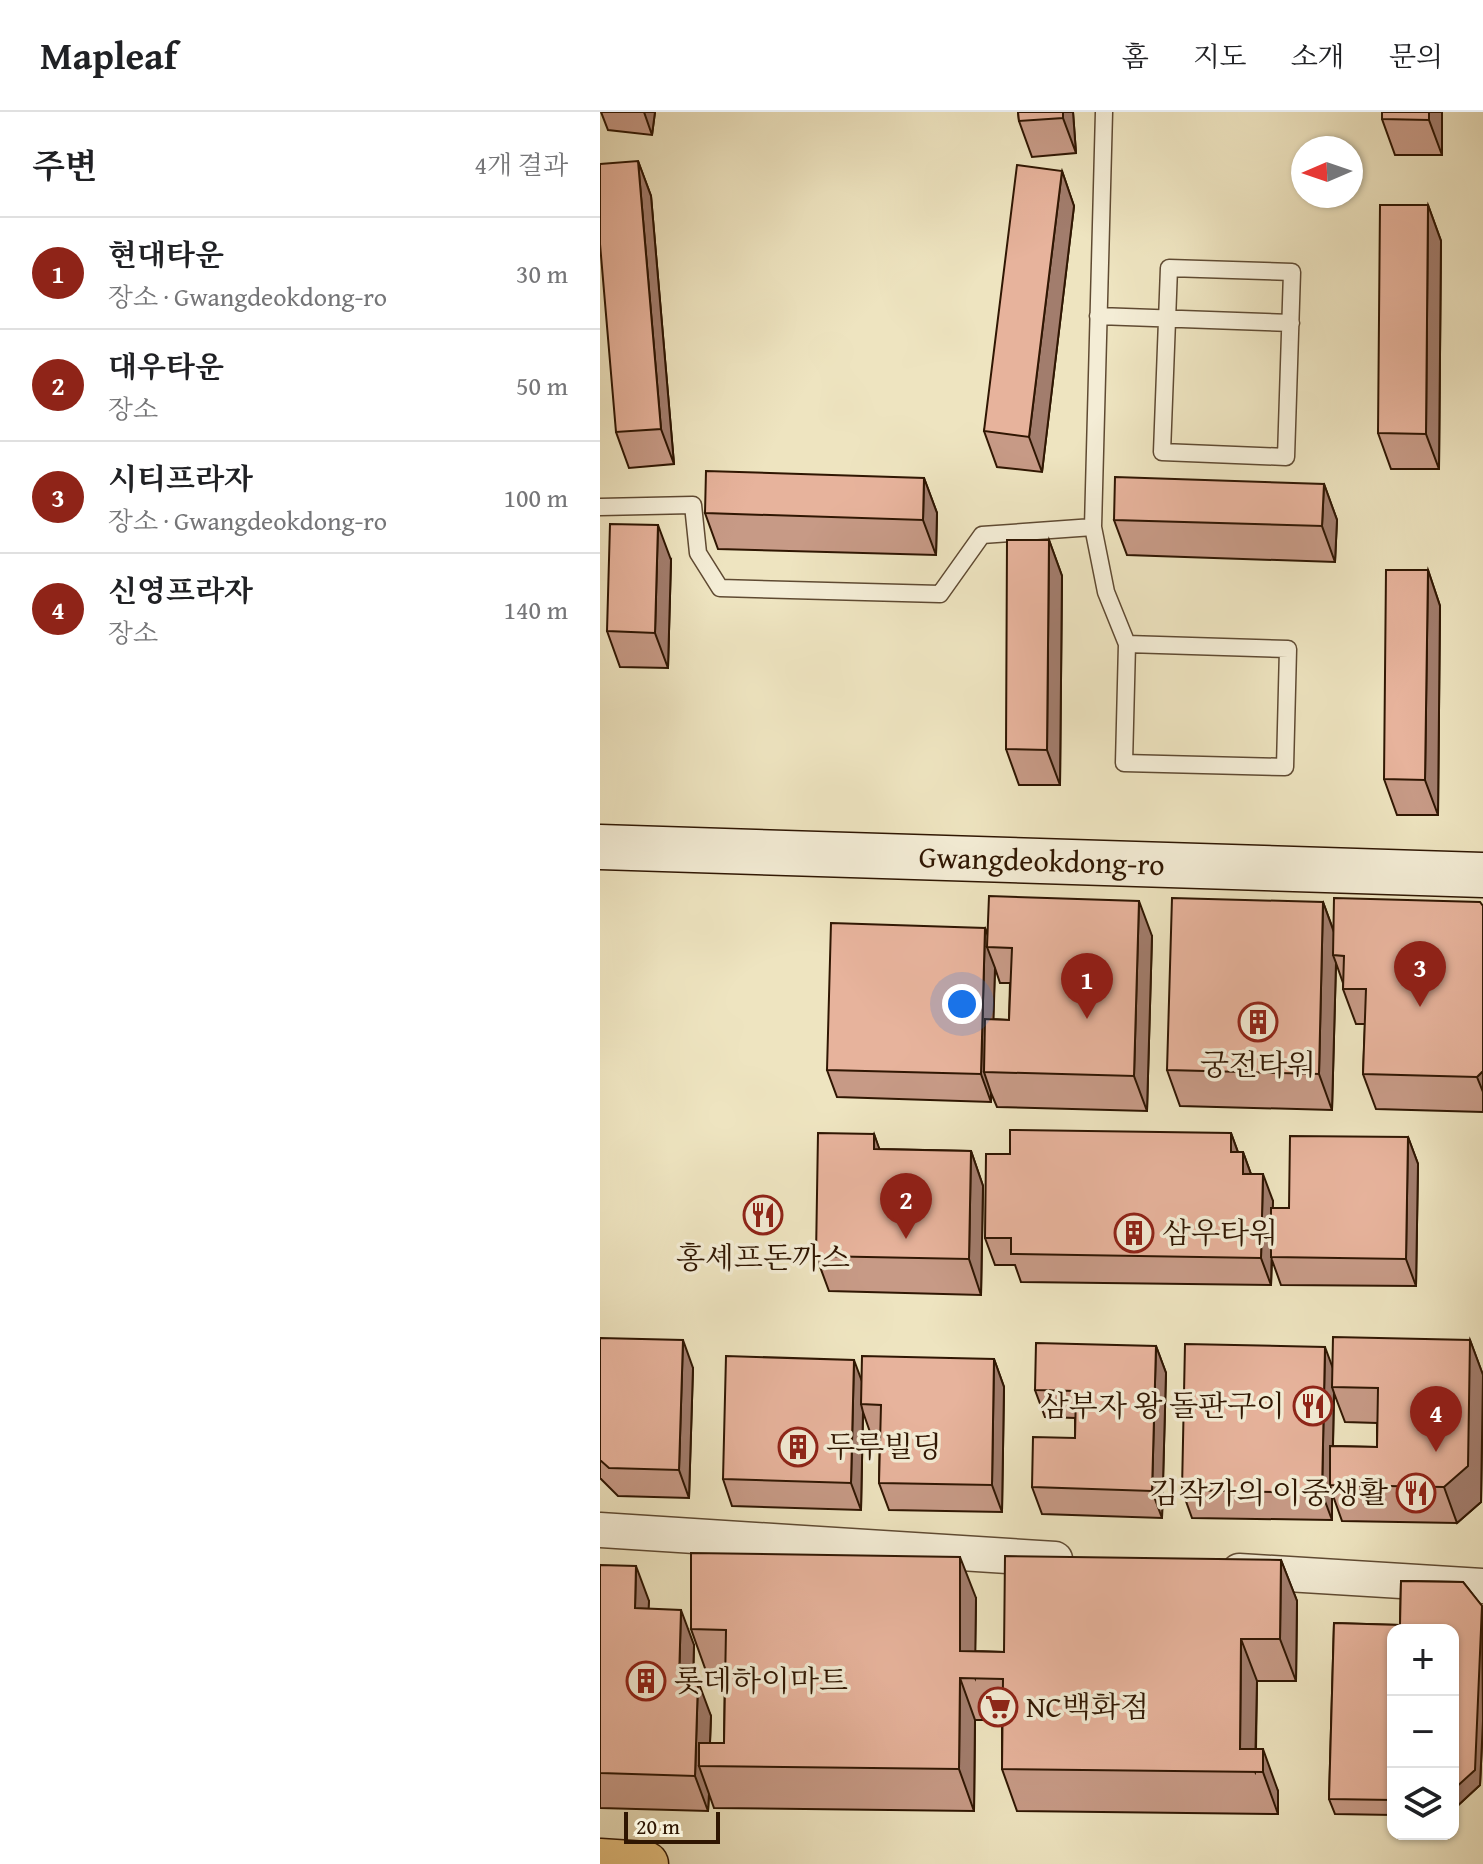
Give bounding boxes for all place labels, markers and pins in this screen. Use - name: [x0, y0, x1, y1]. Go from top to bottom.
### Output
- pin: 3: [1394, 941, 1446, 1007]
- pin: 1: [1061, 953, 1113, 1019]
- building icon: 궁전타워: [1237, 1001, 1279, 1043]
- place label: 궁전타워: [1200, 1042, 1316, 1086]
- pin: 2: [880, 1173, 932, 1239]
- restaurant icon: 홍셰프돈까스: [742, 1194, 784, 1236]
- place label: 삼우타워: [1162, 1210, 1278, 1254]
- building icon: 삼우타워: [1113, 1212, 1155, 1254]
- place label: 홍셰프돈까스: [676, 1235, 850, 1279]
- place label: 삼부자 왕 돌판구이: [1040, 1383, 1285, 1427]
- restaurant icon: 삼부자 왕 돌판구이: [1292, 1385, 1334, 1427]
- pin: 4: [1410, 1386, 1462, 1452]
- place label: 두루빌딩: [826, 1424, 942, 1468]
- building icon: 두루빌딩: [777, 1426, 819, 1468]
- place label: 김작가의 이중생활: [1150, 1470, 1388, 1514]
- restaurant icon: 김작가의 이중생활: [1395, 1472, 1437, 1514]
- place label: 롯데하이마트: [674, 1658, 848, 1702]
- building icon: 롯데하이마트: [625, 1660, 667, 1702]
- place label: NC백화점: [1026, 1684, 1149, 1728]
- supermarket icon: NC백화점: [977, 1686, 1019, 1728]

